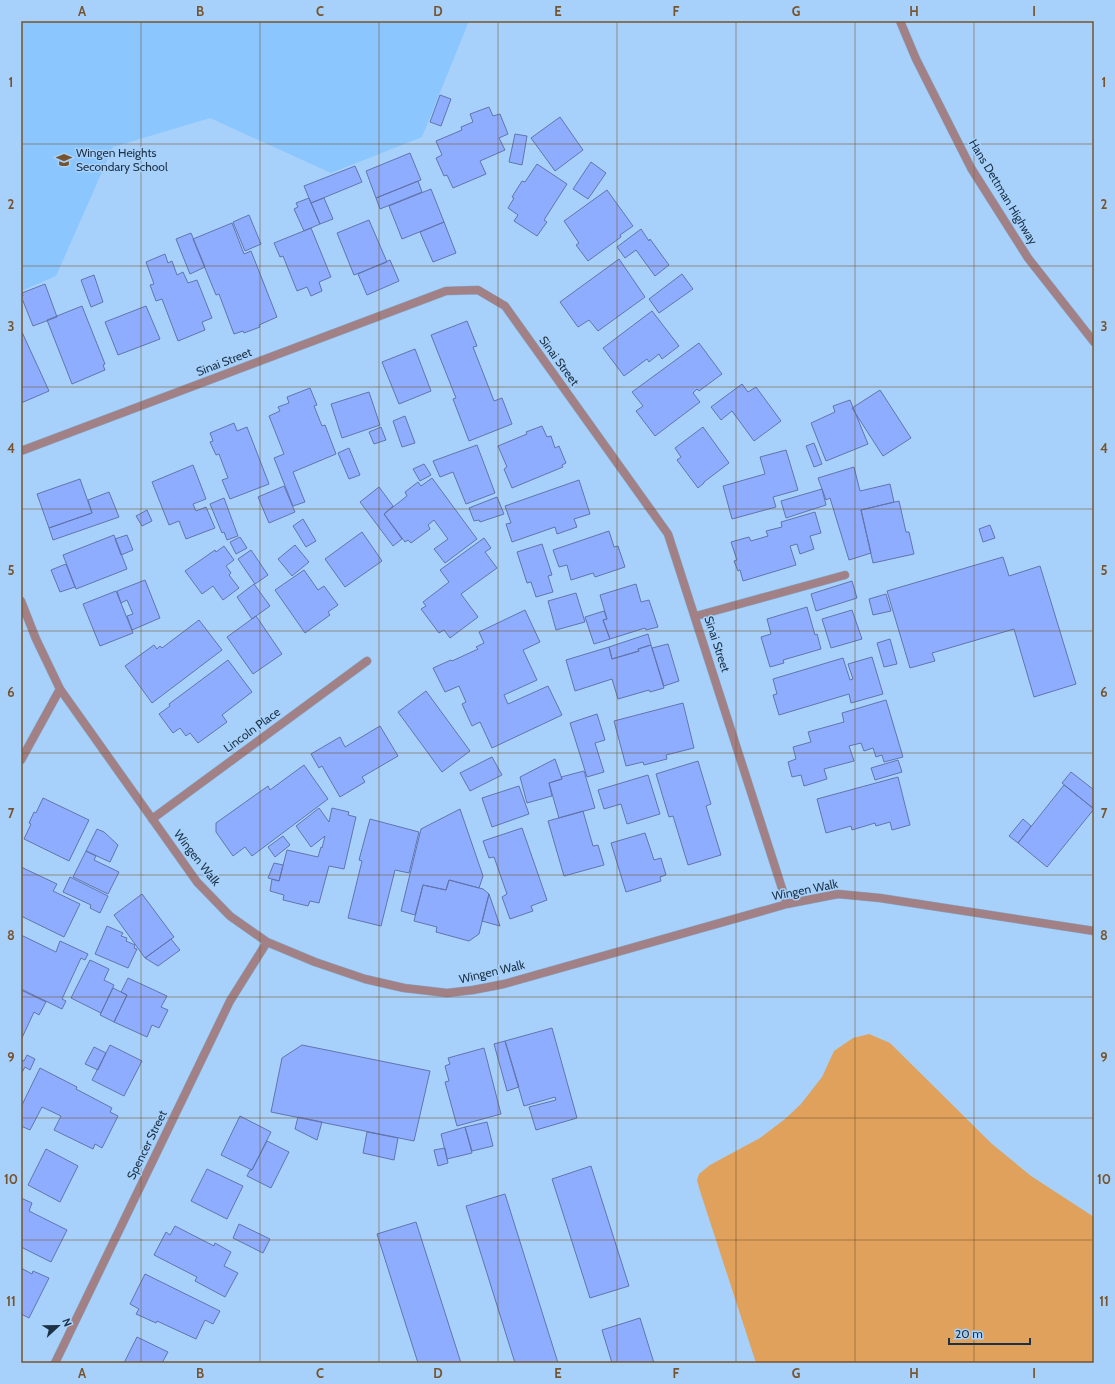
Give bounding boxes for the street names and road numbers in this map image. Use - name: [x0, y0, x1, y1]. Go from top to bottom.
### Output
- street label: Hans Dettman Highway: [966, 136, 1041, 247]
- street label: Sinai Street: [536, 333, 583, 389]
- street label: Sinai Street: [194, 344, 254, 379]
- street label: Sinai Street: [701, 614, 734, 674]
- street label: Lincoln Place: [220, 704, 283, 755]
- street label: Wingen Walk: [171, 827, 224, 889]
- street label: Wingen Walk: [771, 876, 840, 903]
- street label: Wingen Walk: [458, 957, 527, 986]
- street label: Spencer Street: [123, 1108, 170, 1182]

